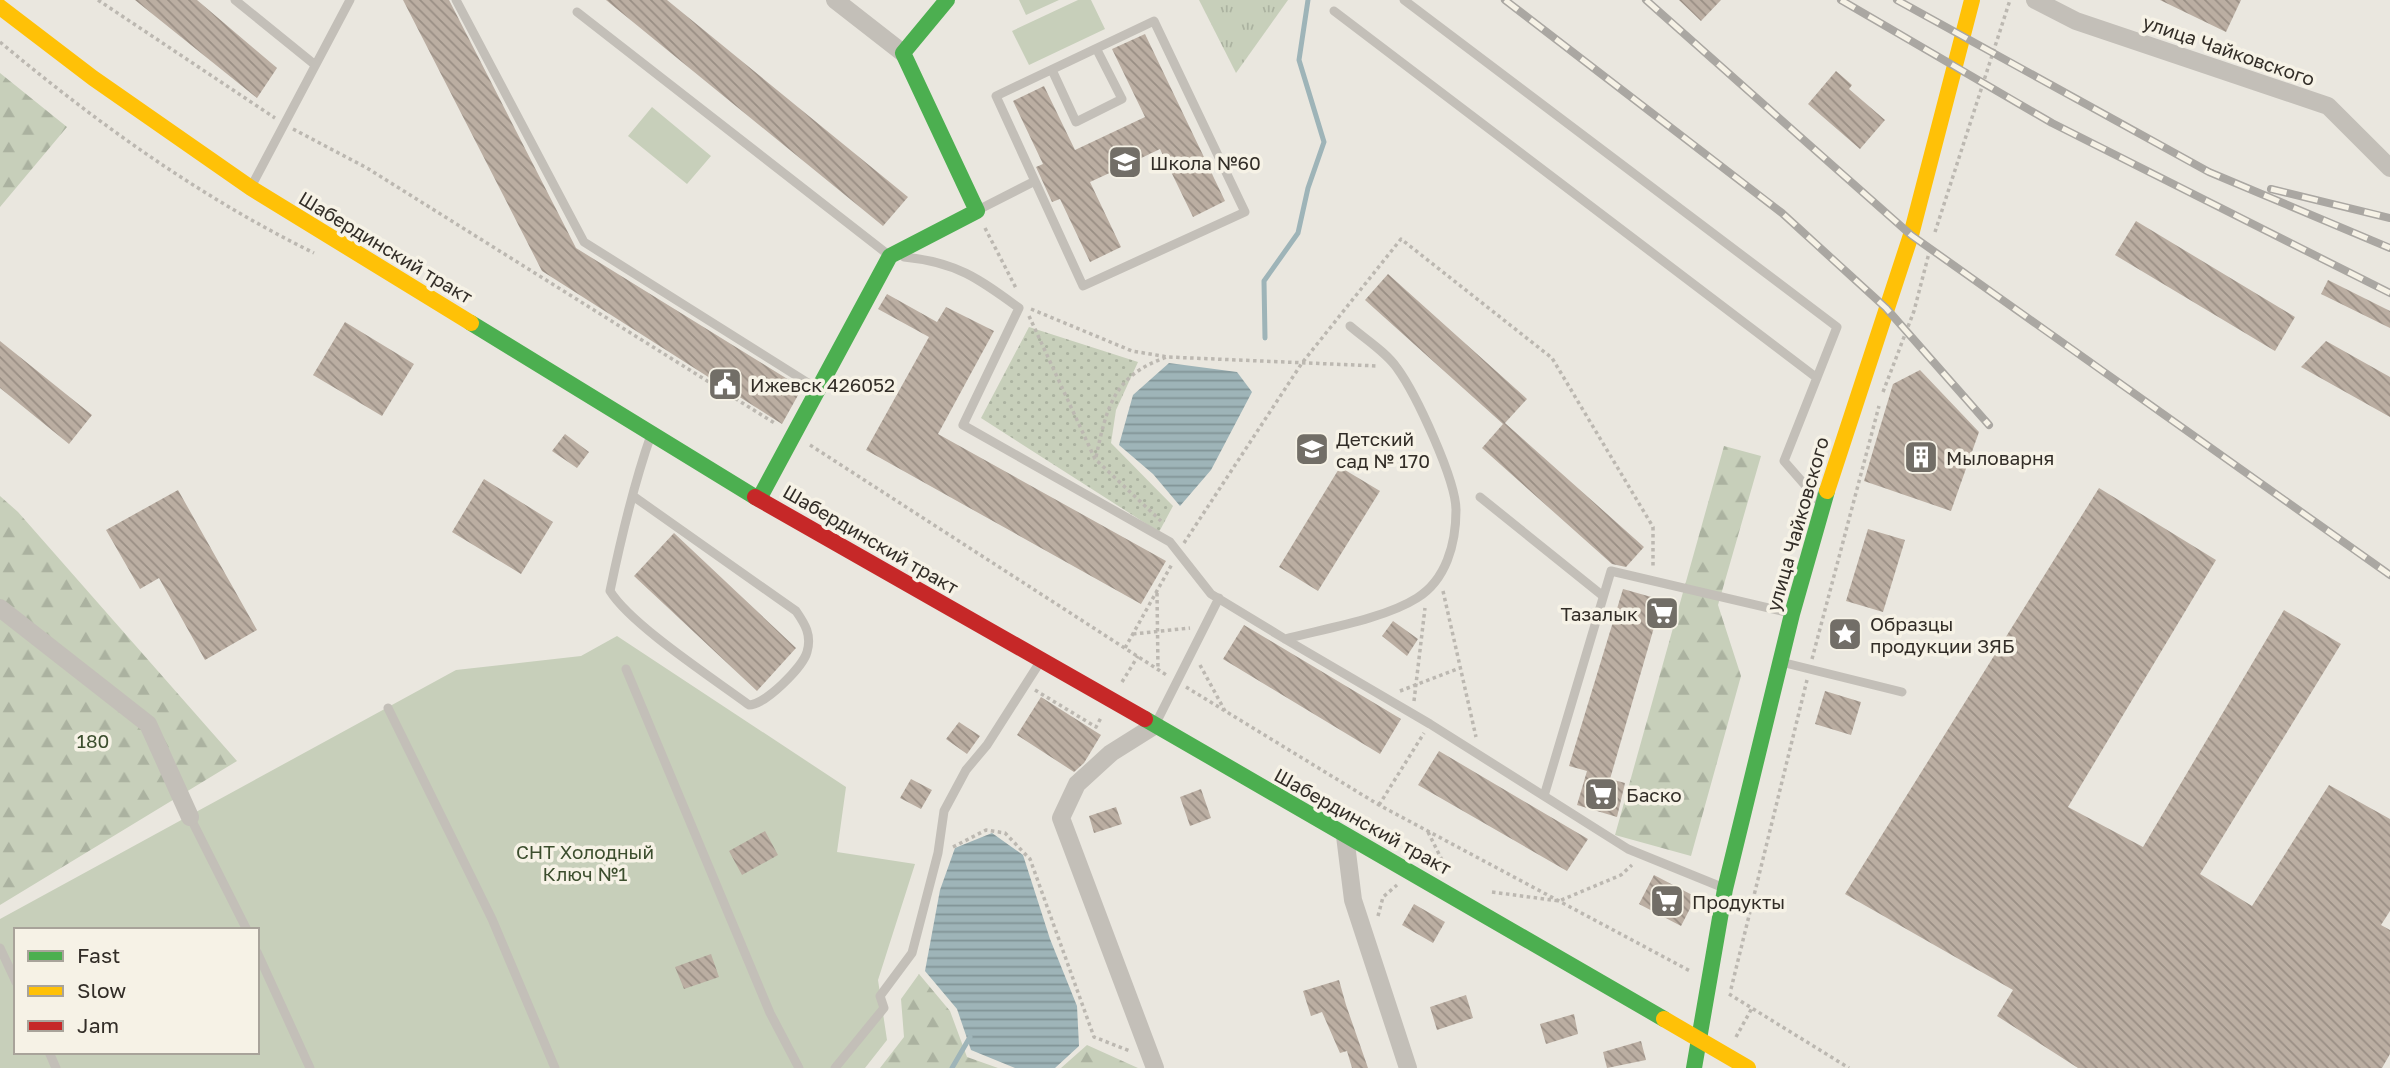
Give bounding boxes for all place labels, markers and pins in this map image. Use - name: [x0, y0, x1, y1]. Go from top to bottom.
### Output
- school or university icon: Школа №60: [1106, 143, 1144, 181]
- place label: Школа №60: [1150, 151, 1261, 174]
- public building icon: Ижевск 426052: [706, 365, 744, 403]
- place label: Ижевск 426052: [750, 373, 895, 396]
- place label: Детский сад № 170: [1336, 427, 1430, 472]
- school or university icon: Детский сад № 170: [1293, 430, 1331, 468]
- building icon: Мыловарня: [1902, 438, 1940, 476]
- place label: Мыловарня: [1946, 446, 2054, 469]
- supermarket icon: Тазалык: [1643, 594, 1681, 632]
- place label: Тазалык: [1561, 602, 1638, 625]
- place label: Образцы продукции ЗЯБ: [1870, 612, 2015, 657]
- place icon: Образцы продукции ЗЯБ: [1826, 615, 1864, 653]
- supermarket icon: Баско: [1582, 775, 1620, 813]
- place label: Баско: [1626, 783, 1682, 806]
- supermarket icon: Продукты: [1648, 882, 1686, 920]
- place label: Продукты: [1692, 890, 1785, 913]

